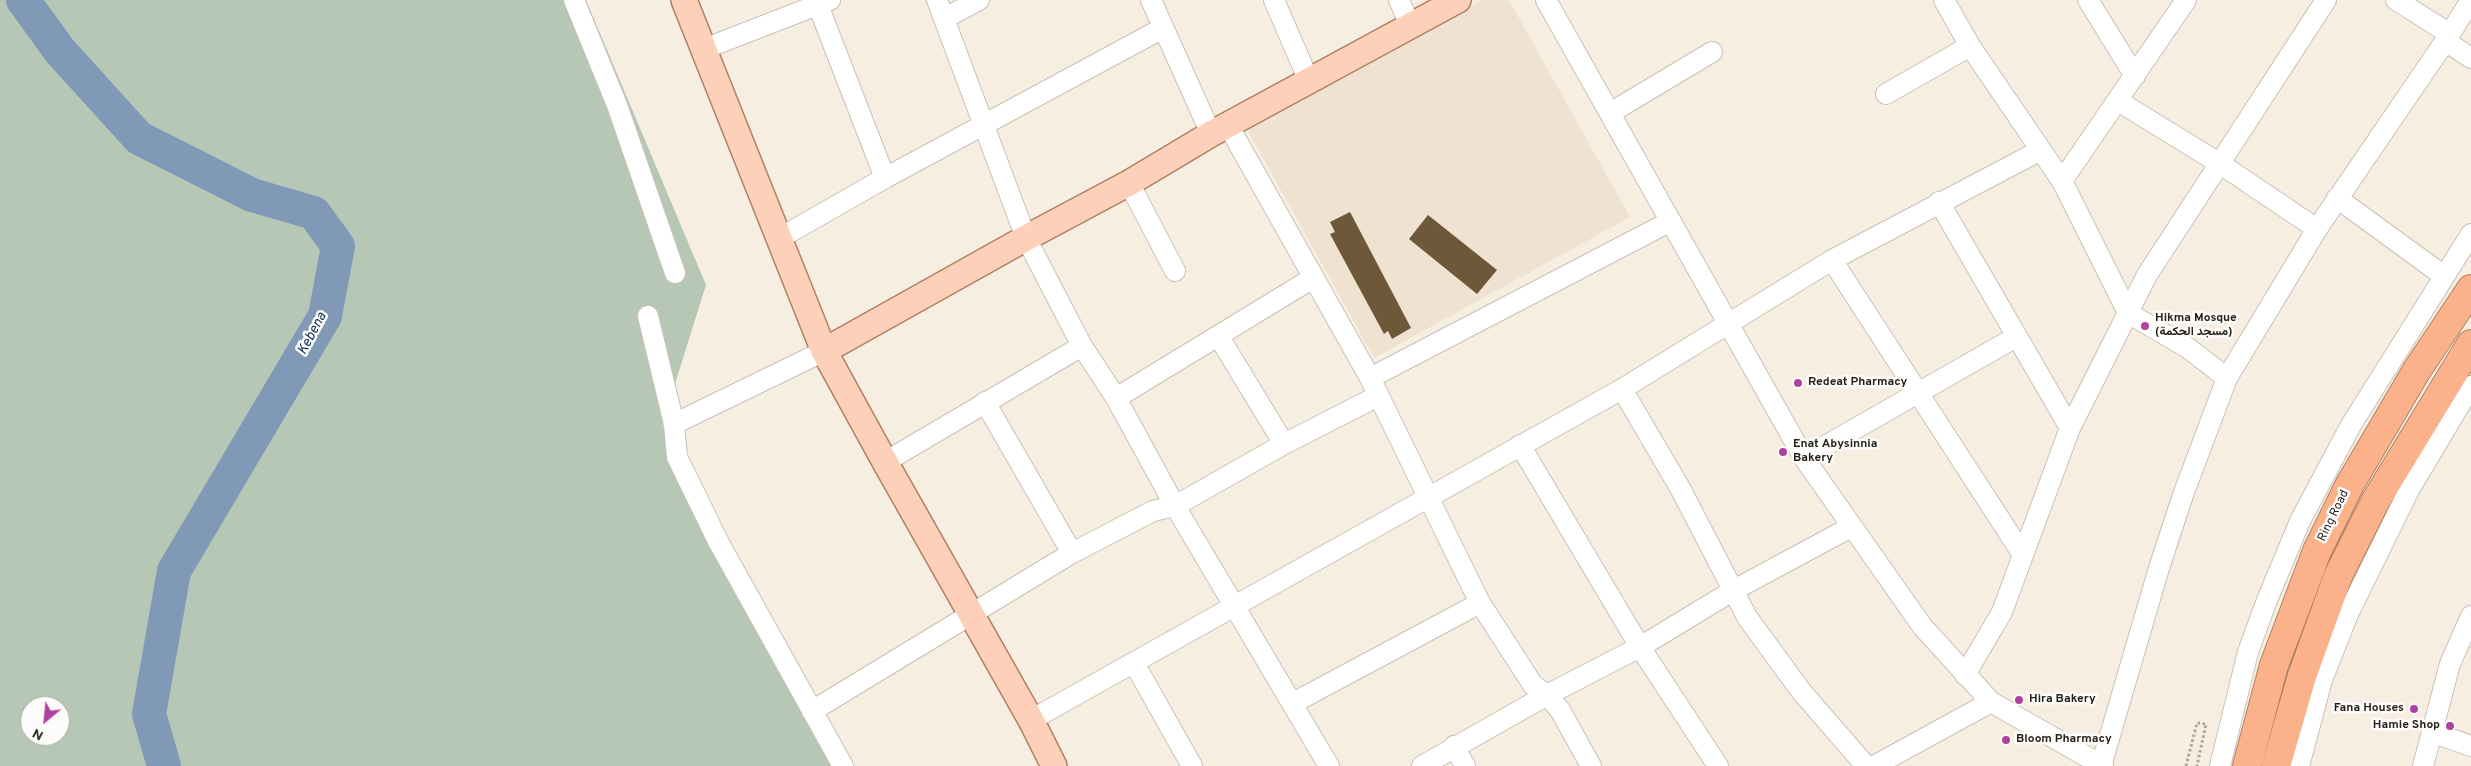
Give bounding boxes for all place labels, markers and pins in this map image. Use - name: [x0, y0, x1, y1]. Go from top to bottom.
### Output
- place label: Hikma Mosque (مسجد الحكمة): [2155, 312, 2237, 340]
- marker: Hikma Mosque (مسجد الحكمة): [2139, 320, 2151, 332]
- place label: Redeat Pharmacy: [1808, 376, 1907, 390]
- marker: Redeat Pharmacy: [1792, 377, 1804, 389]
- place label: Enat Abysinnia Bakery: [1793, 438, 1877, 466]
- marker: Enat Abysinnia Bakery: [1777, 446, 1789, 458]
- place label: Hira Bakery: [2029, 693, 2096, 707]
- marker: Hira Bakery: [2013, 694, 2025, 706]
- place label: Fana Houses: [2334, 702, 2404, 716]
- marker: Fana Houses: [2408, 703, 2420, 715]
- place label: Hamie Shop: [2373, 719, 2440, 733]
- marker: Hamie Shop: [2444, 720, 2456, 732]
- place label: Bloom Pharmacy: [2016, 733, 2112, 747]
- marker: Bloom Pharmacy: [2000, 734, 2012, 746]

